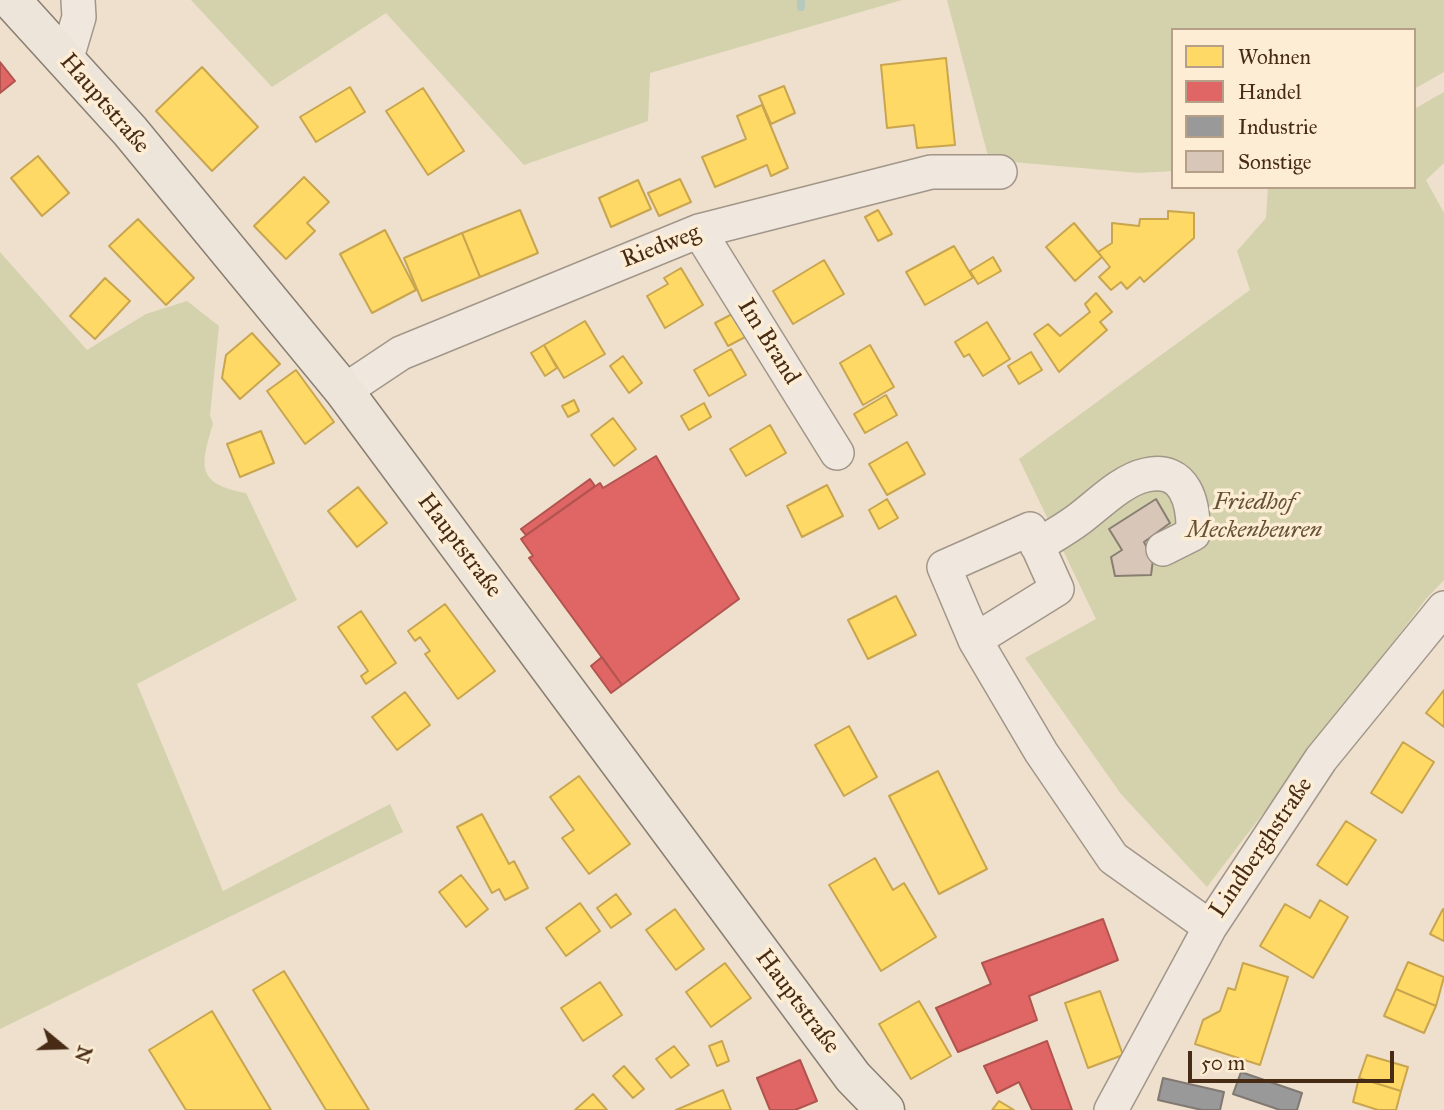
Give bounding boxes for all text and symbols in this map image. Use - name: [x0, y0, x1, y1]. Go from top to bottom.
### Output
- legend: [1171, 28, 1416, 189]
- text: Wohnen: [1238, 44, 1311, 70]
- street label: Hauptstraße: [53, 48, 155, 160]
- text: Handel: [1238, 79, 1301, 105]
- text: Industrie: [1238, 114, 1318, 140]
- text: Sonstige: [1238, 149, 1312, 175]
- street label: Riedweg: [618, 219, 704, 275]
- street label: Im Brand: [730, 294, 806, 390]
- street label: Hauptstraße: [410, 488, 508, 604]
- park label: Friedhof Meckenbeuren: [1186, 489, 1322, 545]
- street label: Lindberghstraße: [1204, 772, 1320, 924]
- street label: Hauptstraße: [748, 944, 846, 1060]
- north arrow: [28, 1012, 98, 1082]
- scale bar: [1192, 1036, 1398, 1080]
- text: N: [70, 1043, 97, 1065]
- text: 50 m: [1201, 1050, 1245, 1076]

